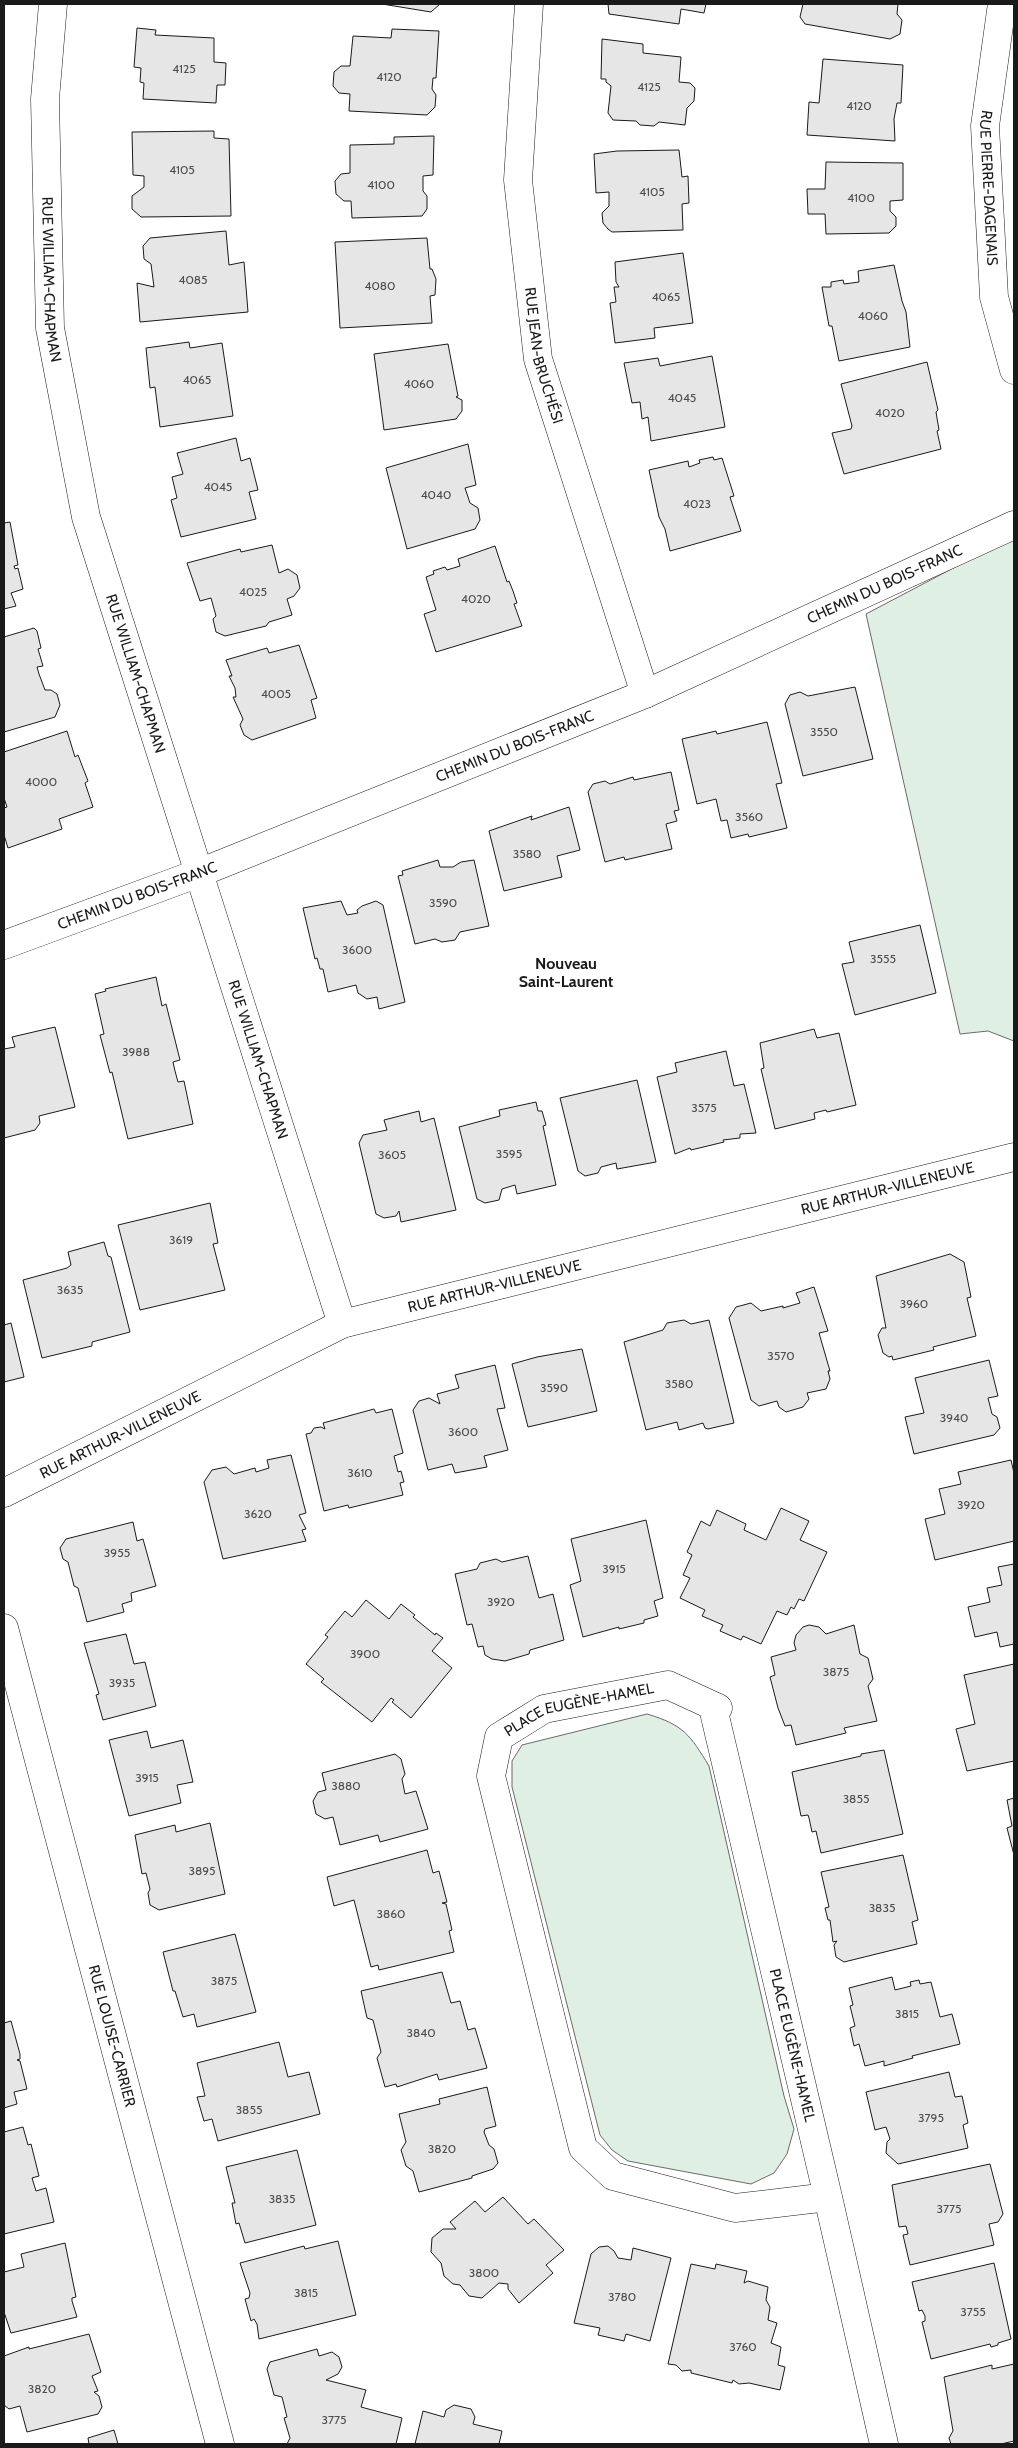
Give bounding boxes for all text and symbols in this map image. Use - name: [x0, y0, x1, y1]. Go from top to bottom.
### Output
- house number: 4125: [172, 61, 196, 76]
- house number: 4120: [376, 69, 402, 84]
- house number: 4125: [637, 79, 661, 94]
- house number: 4120: [846, 98, 872, 113]
- street label: RUE PIERRE-DAGENAIS: [976, 109, 1001, 266]
- house number: 4105: [169, 162, 195, 177]
- house number: 4100: [367, 177, 395, 192]
- house number: 4105: [639, 184, 665, 199]
- house number: 4100: [847, 190, 875, 205]
- street label: RUE WILLIAM-CHAPMAN: [38, 197, 65, 364]
- house number: 4085: [178, 272, 208, 287]
- house number: 4080: [365, 278, 395, 293]
- street label: RUE JEAN-BRUCHÉSI: [521, 286, 567, 426]
- house number: 4065: [652, 289, 680, 304]
- house number: 4060: [858, 308, 888, 323]
- house number: 4065: [183, 372, 211, 387]
- house number: 4060: [404, 376, 434, 391]
- house number: 4045: [668, 390, 696, 405]
- house number: 4020: [875, 405, 905, 420]
- house number: 4045: [204, 479, 232, 494]
- house number: 4040: [421, 487, 451, 502]
- house number: 4023: [683, 496, 711, 511]
- street label: CHEMIN DU BOIS-FRANC: [804, 541, 965, 628]
- house number: 4025: [239, 584, 267, 599]
- house number: 4020: [461, 591, 491, 606]
- street label: RUE WILLIAM-CHAPMAN: [102, 592, 169, 755]
- house number: 4005: [261, 686, 291, 701]
- street label: CHEMIN DU BOIS-FRANC: [433, 707, 596, 786]
- house number: 3550: [810, 724, 838, 739]
- house number: 4000: [25, 774, 57, 789]
- house number: 3560: [735, 809, 763, 824]
- house number: 3580: [513, 846, 541, 861]
- street label: CHEMIN DU BOIS-FRANC: [55, 858, 219, 933]
- house number: 3590: [429, 895, 457, 910]
- house number: 3600: [342, 942, 372, 957]
- house number: 3555: [870, 951, 896, 966]
- district label: Nouveau Saint-Laurent: [519, 954, 614, 991]
- street label: RUE WILLIAM-CHAPMAN: [224, 978, 292, 1141]
- house number: 3988: [122, 1044, 150, 1059]
- house number: 3575: [691, 1100, 717, 1115]
- house number: 3595: [496, 1146, 522, 1161]
- house number: 3605: [378, 1147, 406, 1162]
- street label: RUE ARTHUR-VILLENEUVE: [799, 1158, 976, 1219]
- house number: 3619: [169, 1232, 193, 1247]
- street label: RUE ARTHUR-VILLENEUVE: [406, 1256, 583, 1316]
- house number: 3635: [57, 1282, 83, 1297]
- house number: 3960: [900, 1296, 928, 1311]
- house number: 3570: [767, 1348, 795, 1363]
- house number: 3580: [665, 1376, 693, 1391]
- house number: 3590: [540, 1380, 568, 1395]
- street label: RUE ARTHUR-VILLENEUVE: [37, 1387, 204, 1483]
- house number: 3940: [940, 1410, 968, 1425]
- house number: 3600: [448, 1424, 478, 1439]
- house number: 3610: [347, 1465, 373, 1480]
- house number: 3920: [957, 1497, 985, 1512]
- house number: 3620: [244, 1506, 272, 1521]
- house number: 3955: [104, 1545, 130, 1560]
- house number: 3915: [602, 1561, 626, 1576]
- house number: 3920: [487, 1594, 515, 1609]
- house number: 3900: [350, 1646, 380, 1661]
- house number: 3875: [823, 1664, 849, 1679]
- house number: 3935: [109, 1675, 135, 1690]
- street label: PLACE EUGÈNE-HAMEL: [501, 1679, 656, 1740]
- house number: 3915: [135, 1770, 159, 1785]
- house number: 3880: [331, 1778, 361, 1793]
- house number: 3855: [843, 1791, 869, 1806]
- house number: 3895: [188, 1863, 216, 1878]
- house number: 3835: [869, 1900, 895, 1915]
- house number: 3860: [377, 1906, 405, 1921]
- street label: RUE LOUISE-CARRIER: [85, 1963, 139, 2109]
- street label: PLACE EUGÈNE-HAMEL: [766, 1967, 819, 2124]
- house number: 3875: [211, 1973, 237, 1988]
- house number: 3815: [895, 2006, 919, 2021]
- house number: 3840: [406, 2025, 436, 2040]
- house number: 3855: [236, 2102, 262, 2117]
- house number: 3795: [918, 2110, 944, 2125]
- house number: 3820: [428, 2141, 456, 2156]
- house number: 3835: [269, 2191, 295, 2206]
- house number: 3775: [936, 2201, 962, 2216]
- house number: 3800: [469, 2265, 499, 2280]
- house number: 3815: [294, 2285, 318, 2300]
- house number: 3780: [608, 2289, 636, 2304]
- house number: 3755: [960, 2304, 986, 2319]
- house number: 3760: [729, 2339, 757, 2354]
- house number: 3820: [28, 2381, 56, 2396]
- house number: 3775: [321, 2412, 347, 2427]

